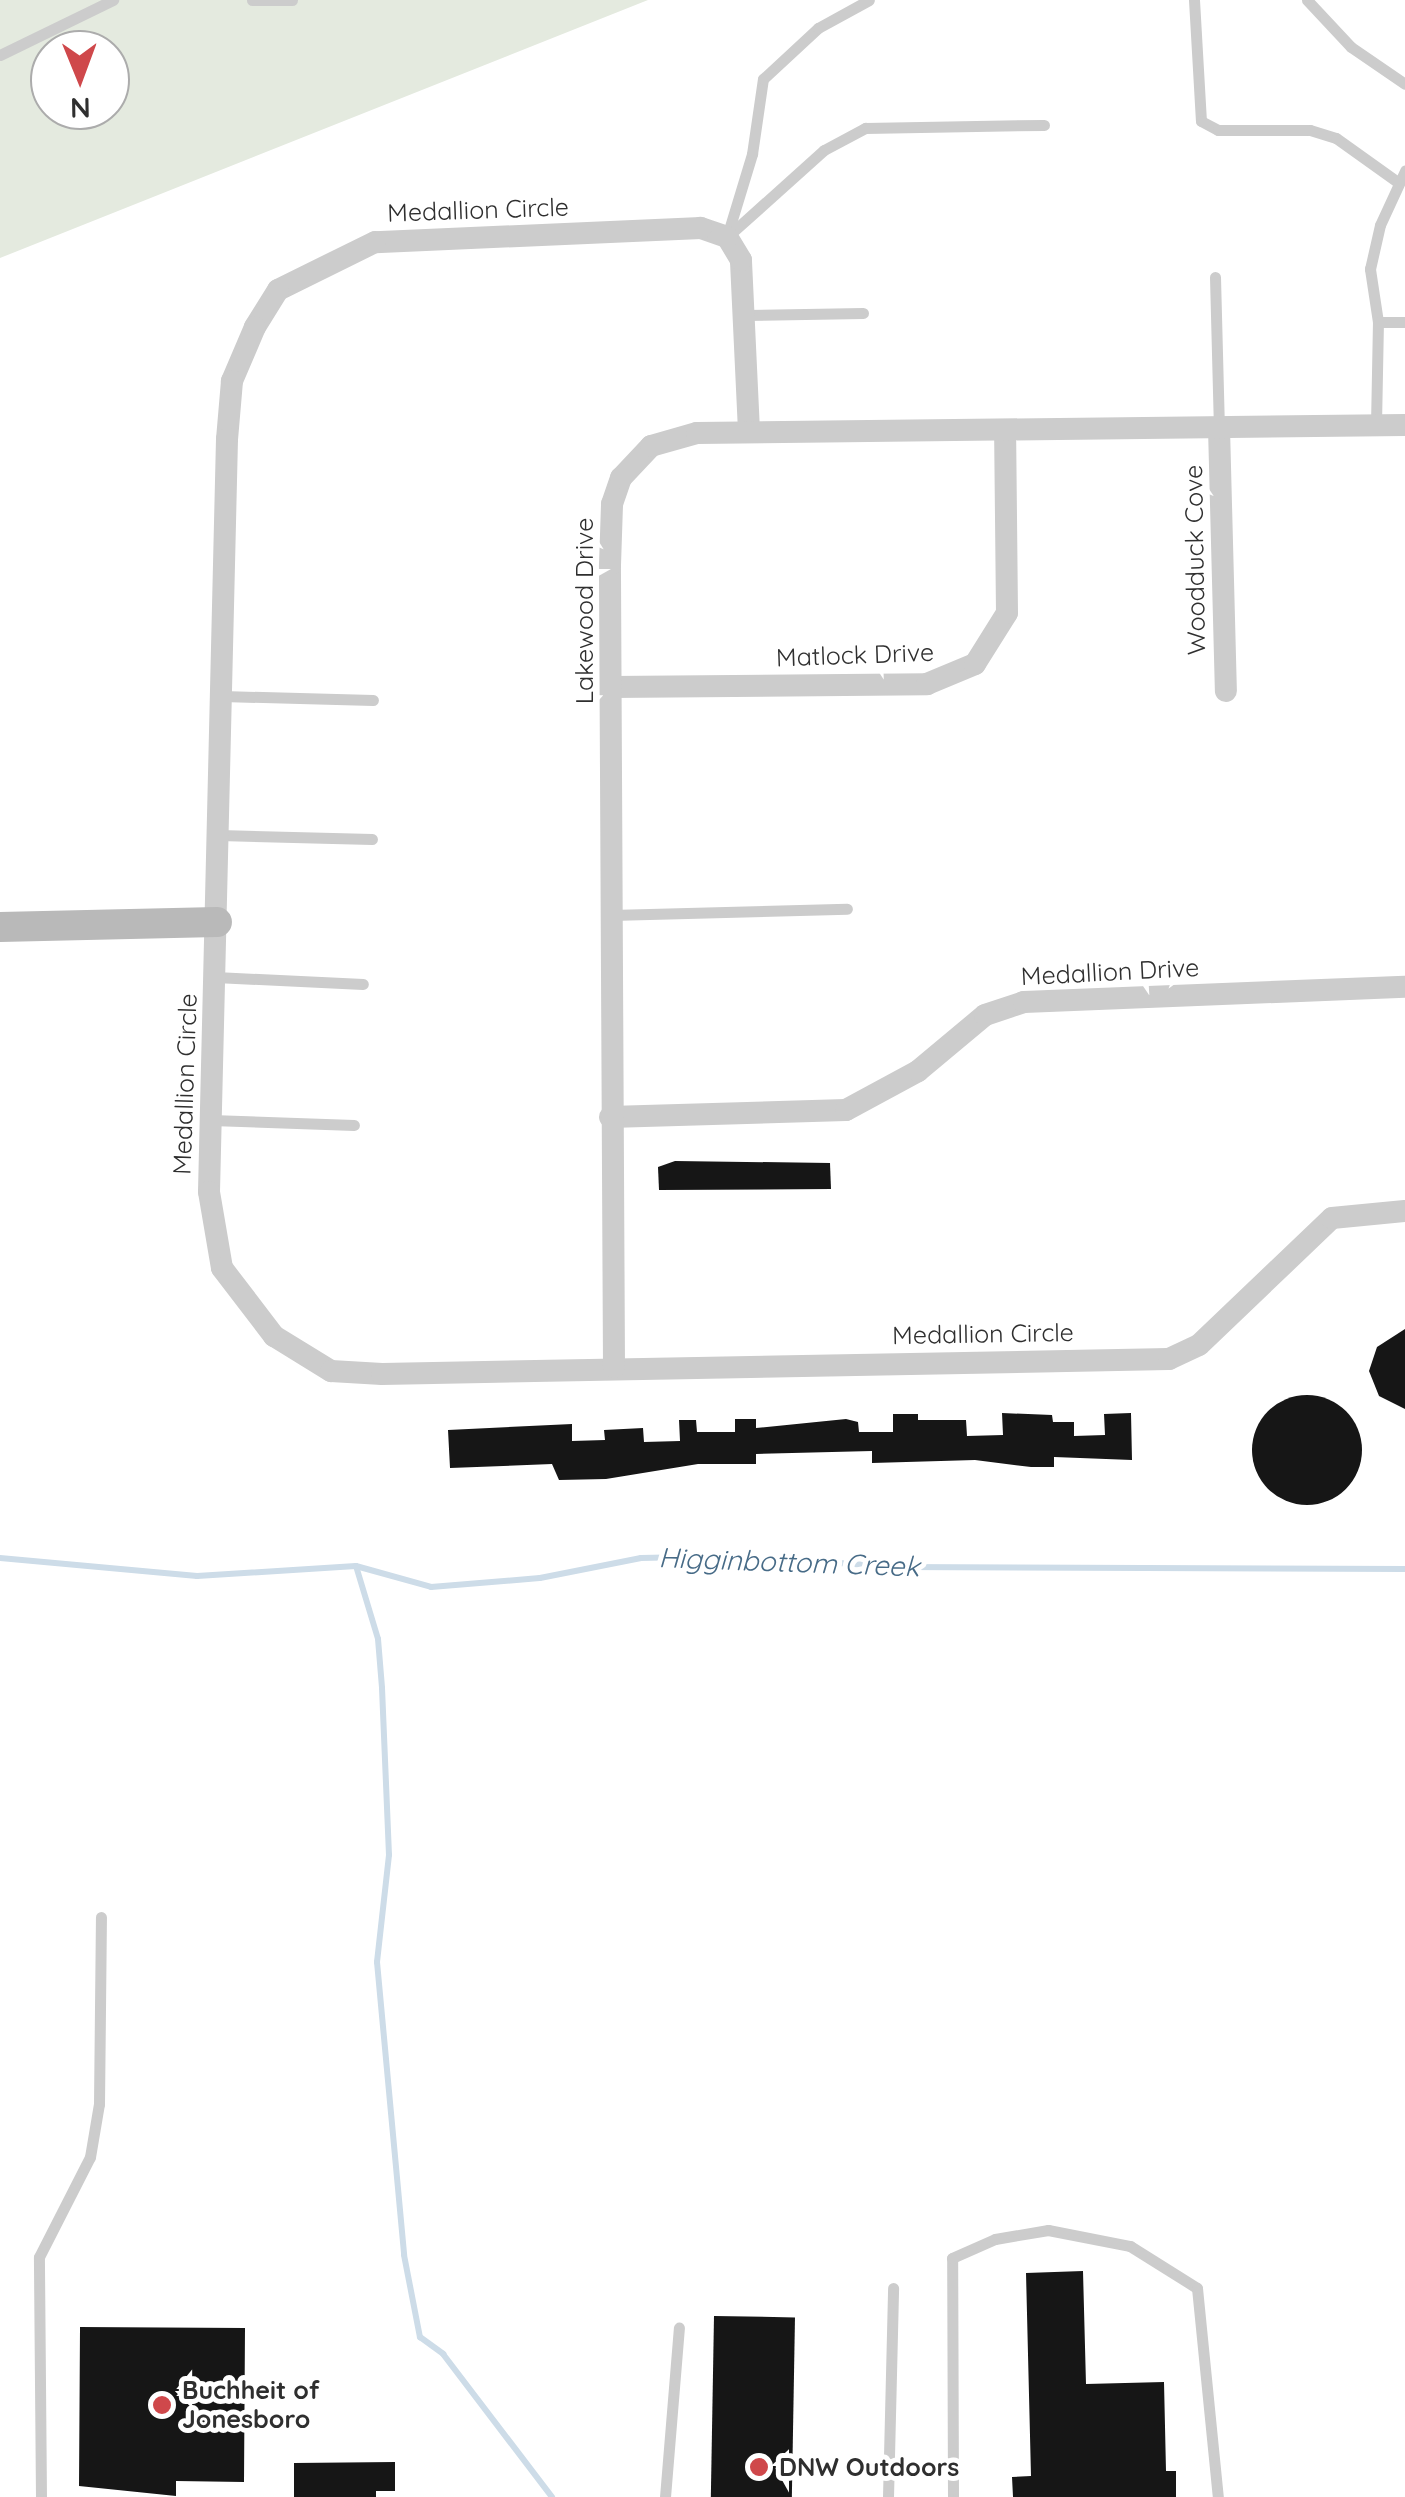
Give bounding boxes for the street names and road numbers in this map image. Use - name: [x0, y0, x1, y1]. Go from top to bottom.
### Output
- street label: Medallion Circle: [387, 192, 569, 228]
- street label: Woodduck Cove: [1178, 464, 1212, 656]
- street label: Lakewood Drive: [569, 518, 599, 704]
- street label: Matlock Drive: [775, 637, 935, 673]
- street label: Medallion Drive: [1020, 952, 1200, 992]
- street label: Medallion Circle: [167, 993, 203, 1175]
- street label: Medallion Circle: [892, 1317, 1074, 1351]

